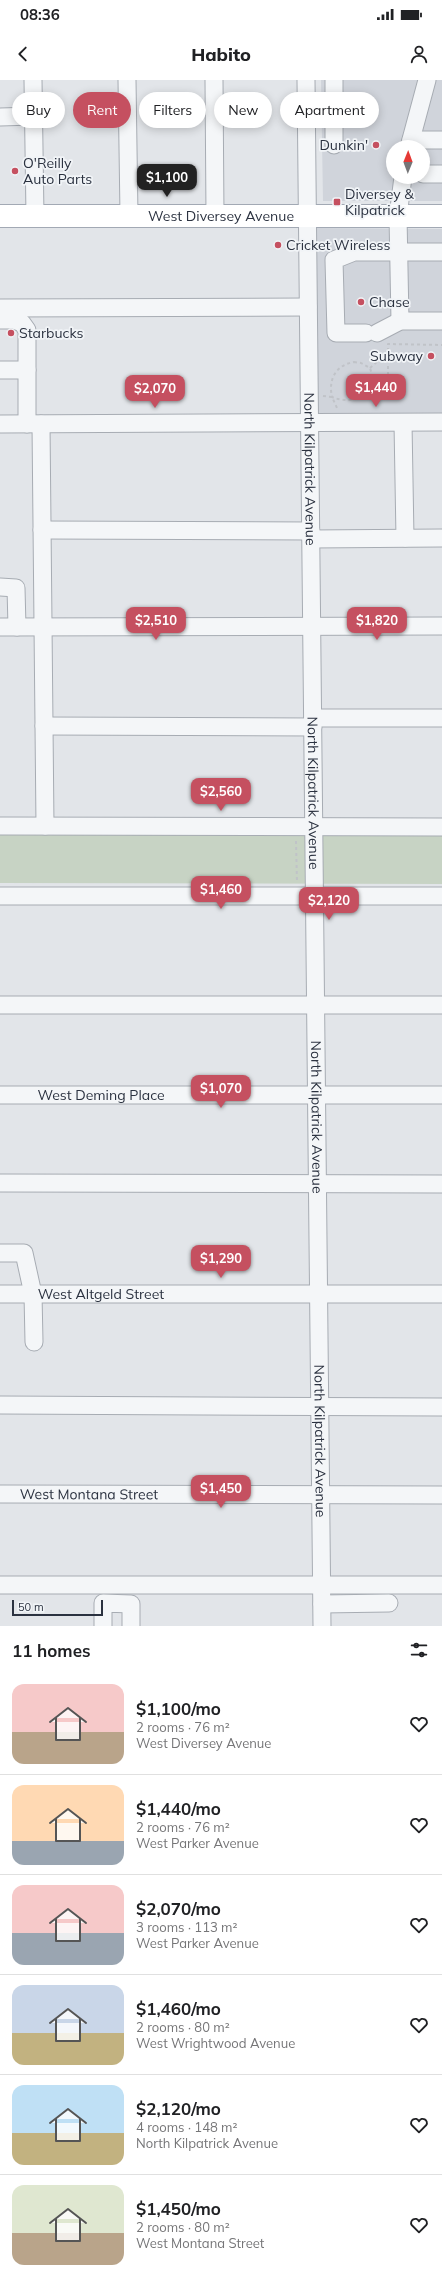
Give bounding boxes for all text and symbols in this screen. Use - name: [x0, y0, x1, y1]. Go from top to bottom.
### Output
- text: 08:36: [20, 5, 60, 24]
- icon: back: [12, 43, 34, 65]
- text: Habito: [191, 43, 251, 66]
- icon: person: [408, 43, 430, 65]
- chip: Buy: [12, 92, 65, 128]
- chip: Rent: [73, 92, 131, 128]
- chip: Filters: [139, 92, 206, 128]
- chip: New: [214, 92, 272, 128]
- chip: Apartment: [280, 92, 379, 128]
- place label: Dunkin': [319, 136, 368, 154]
- marker: Dunkin': [371, 140, 381, 150]
- north arrow: [386, 140, 430, 184]
- map controls: [386, 140, 430, 184]
- place label: O'Reilly Auto Parts: [23, 154, 92, 188]
- pin: $1,100: [134, 164, 200, 198]
- marker: O'Reilly Auto Parts: [10, 166, 20, 176]
- text: $1,100: [146, 169, 188, 185]
- place label: Diversey & Kilpatrick: [345, 185, 414, 219]
- marker: Diversey & Kilpatrick: [332, 197, 342, 207]
- street label: West Diversey Avenue: [148, 207, 294, 225]
- place label: Cricket Wireless: [286, 236, 391, 254]
- marker: Cricket Wireless: [273, 240, 283, 250]
- place label: Chase: [369, 293, 410, 311]
- marker: Chase: [356, 297, 366, 307]
- place label: Starbucks: [19, 324, 84, 342]
- marker: Starbucks: [6, 328, 16, 338]
- place label: Subway: [370, 347, 424, 365]
- marker: Subway: [426, 351, 436, 361]
- pin: $1,440: [343, 374, 409, 408]
- pin: $2,070: [122, 375, 188, 409]
- text: $1,440: [355, 379, 397, 395]
- text: $2,070: [134, 380, 176, 396]
- street label: North Kilpatrick Avenue: [300, 392, 320, 546]
- pin: $2,510: [123, 607, 189, 641]
- pin: $1,820: [344, 607, 410, 641]
- text: $2,510: [135, 612, 177, 628]
- text: $1,820: [356, 612, 398, 628]
- street label: North Kilpatrick Avenue: [304, 716, 323, 870]
- pin: $2,560: [188, 778, 254, 812]
- text: $2,560: [200, 783, 242, 799]
- pin: $1,460: [188, 876, 254, 910]
- text: $1,460: [200, 881, 242, 897]
- pin: $2,120: [296, 887, 362, 921]
- text: $2,120: [308, 892, 350, 908]
- street label: North Kilpatrick Avenue: [307, 1040, 327, 1194]
- pin: $1,070: [188, 1075, 254, 1109]
- text: $1,070: [200, 1080, 242, 1096]
- street label: West Deming Place: [37, 1086, 165, 1104]
- pin: $1,290: [188, 1245, 254, 1279]
- text: $1,290: [200, 1250, 242, 1266]
- street label: West Altgeld Street: [38, 1285, 164, 1303]
- street label: North Kilpatrick Avenue: [310, 1364, 330, 1518]
- pin: $1,450: [188, 1475, 254, 1509]
- text: $1,450: [200, 1480, 242, 1496]
- street label: West Montana Street: [20, 1485, 158, 1503]
- scale bar: [12, 1598, 103, 1617]
- text: 50 m: [18, 1600, 44, 1614]
- icon: filters: [408, 1639, 430, 1661]
- text: 11 homes: [12, 1640, 91, 1661]
- text: $1,100/mo: [136, 1698, 221, 1719]
- icon: home: [44, 1700, 92, 1748]
- icon: heart: [408, 1713, 430, 1735]
- text: 2 rooms · 76 m²: [136, 1719, 230, 1735]
- text: West Diversey Avenue: [136, 1735, 271, 1751]
- text: $1,440/mo: [136, 1798, 221, 1819]
- icon: home: [44, 1801, 92, 1849]
- icon: heart: [408, 1814, 430, 1836]
- text: 2 rooms · 76 m²: [136, 1819, 230, 1835]
- text: West Parker Avenue: [136, 1835, 259, 1851]
- text: $2,070/mo: [136, 1898, 221, 1919]
- icon: home: [44, 1901, 92, 1949]
- icon: heart: [408, 1914, 430, 1936]
- text: 3 rooms · 113 m²: [136, 1919, 237, 1935]
- text: West Parker Avenue: [136, 1935, 259, 1951]
- text: $1,460/mo: [136, 1998, 221, 2019]
- icon: home: [44, 2001, 92, 2049]
- icon: heart: [408, 2014, 430, 2036]
- text: 2 rooms · 80 m²: [136, 2019, 230, 2035]
- text: West Wrightwood Avenue: [136, 2035, 295, 2051]
- text: $2,120/mo: [136, 2098, 221, 2119]
- icon: home: [44, 2101, 92, 2149]
- icon: heart: [408, 2114, 430, 2136]
- text: 4 rooms · 148 m²: [136, 2119, 237, 2135]
- text: North Kilpatrick Avenue: [136, 2135, 278, 2151]
- text: $1,450/mo: [136, 2198, 221, 2219]
- icon: home: [44, 2201, 92, 2249]
- icon: heart: [408, 2214, 430, 2236]
- text: 2 rooms · 80 m²: [136, 2219, 230, 2235]
- text: West Montana Street: [136, 2235, 264, 2251]

